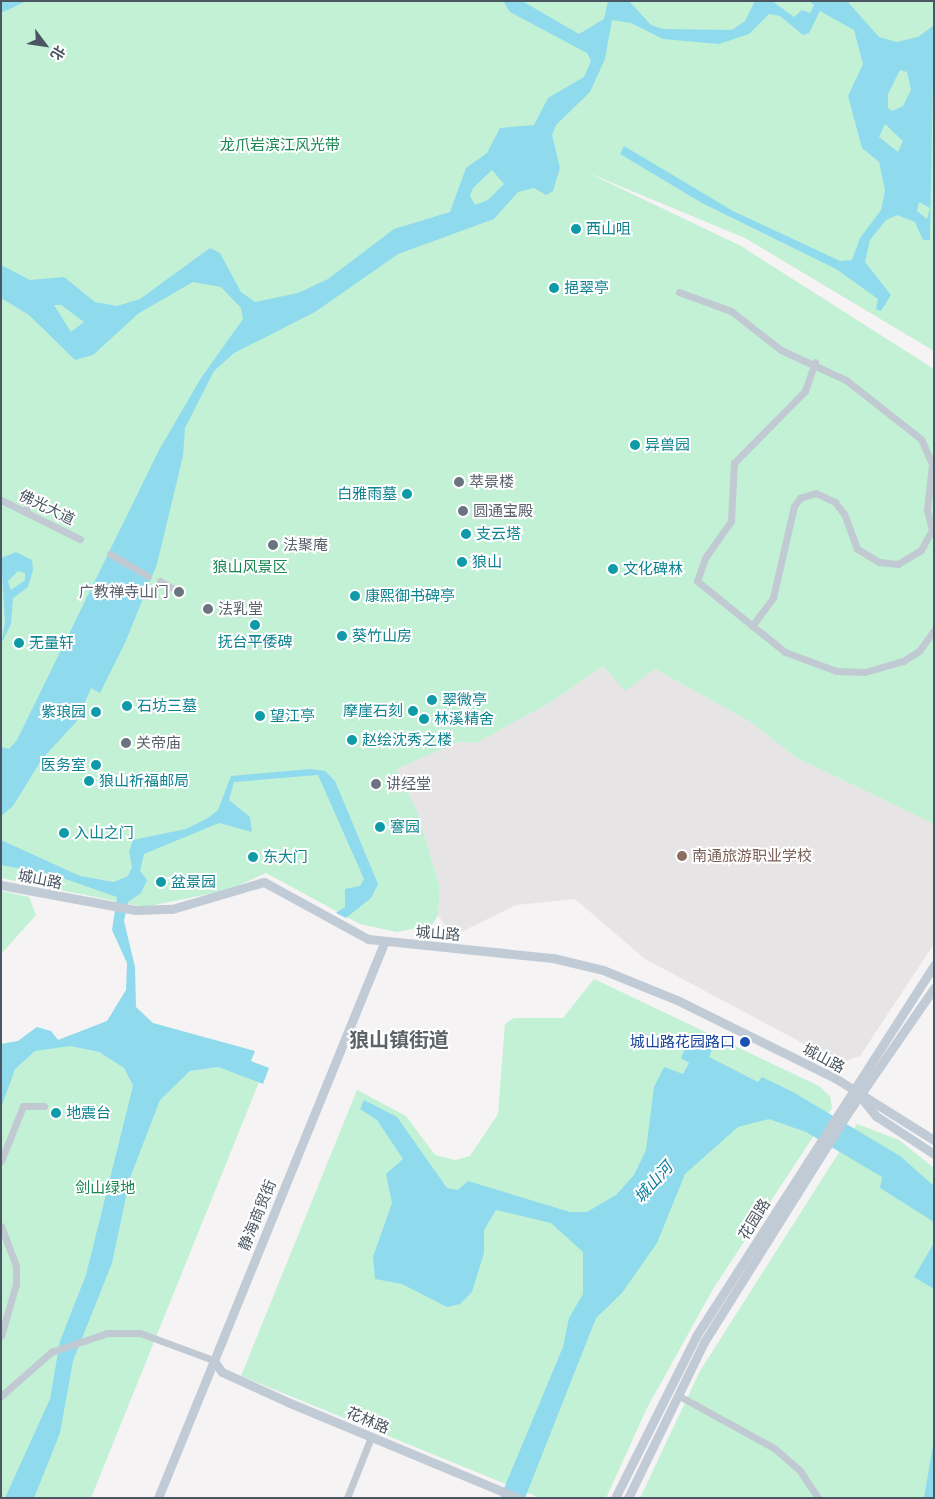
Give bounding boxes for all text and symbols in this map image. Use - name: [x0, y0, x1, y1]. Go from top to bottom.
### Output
- north arrow: [20, 20, 70, 70]
- text: 北: [47, 43, 69, 63]
- park label: 龙爪岩滨江风光带: [220, 136, 340, 154]
- place label: 西山咀: [586, 220, 631, 238]
- marker: 西山咀: [570, 223, 582, 235]
- place label: 挹翠亭: [564, 279, 609, 297]
- marker: 挹翠亭: [548, 282, 560, 294]
- place label: 异兽园: [645, 436, 690, 454]
- marker: 异兽园: [629, 439, 641, 451]
- place label: 萃景楼: [469, 473, 514, 491]
- marker: 萃景楼: [453, 476, 465, 488]
- place label: 白雅雨墓: [337, 485, 397, 503]
- street label: 佛光大道: [16, 486, 78, 528]
- marker: 白雅雨墓: [401, 488, 413, 500]
- place label: 圆通宝殿: [473, 502, 533, 520]
- marker: 圆通宝殿: [457, 505, 469, 517]
- place label: 支云塔: [476, 525, 521, 543]
- marker: 支云塔: [460, 528, 472, 540]
- place label: 法聚庵: [283, 536, 328, 554]
- marker: 法聚庵: [267, 539, 279, 551]
- place label: 狼山: [472, 553, 502, 571]
- marker: 狼山: [456, 556, 468, 568]
- park label: 狼山风景区: [213, 558, 287, 576]
- place label: 文化碑林: [623, 560, 683, 578]
- marker: 文化碑林: [607, 563, 619, 575]
- place label: 广教禅寺山门: [79, 583, 169, 601]
- marker: 广教禅寺山门: [173, 586, 185, 598]
- place label: 康熙御书碑亭: [365, 587, 455, 605]
- marker: 康熙御书碑亭: [349, 590, 361, 602]
- place label: 法乳堂: [218, 600, 263, 618]
- marker: 法乳堂: [202, 603, 214, 615]
- marker: 抚台平倭碑: [249, 619, 261, 631]
- place label: 葵竹山房: [352, 627, 412, 645]
- marker: 葵竹山房: [336, 630, 348, 642]
- place label: 抚台平倭碑: [218, 633, 292, 651]
- place label: 无量轩: [29, 634, 74, 652]
- marker: 无量轩: [13, 637, 25, 649]
- place label: 翠微亭: [442, 691, 487, 709]
- marker: 翠微亭: [426, 694, 438, 706]
- place label: 石坊三墓: [137, 697, 197, 715]
- marker: 石坊三墓: [121, 700, 133, 712]
- place label: 摩崖石刻: [343, 702, 403, 720]
- place label: 紫琅园: [41, 703, 86, 721]
- marker: 摩崖石刻: [407, 705, 419, 717]
- marker: 紫琅园: [90, 706, 102, 718]
- place label: 望江亭: [270, 707, 315, 725]
- marker: 望江亭: [254, 710, 266, 722]
- place label: 林溪精舍: [434, 710, 494, 728]
- marker: 林溪精舍: [418, 713, 430, 725]
- place label: 赵绘沈秀之楼: [362, 731, 452, 749]
- place label: 关帝庙: [136, 734, 181, 752]
- marker: 赵绘沈秀之楼: [346, 734, 358, 746]
- marker: 关帝庙: [120, 737, 132, 749]
- place label: 医务室: [41, 756, 86, 774]
- marker: 医务室: [90, 759, 102, 771]
- place label: 狼山祈福邮局: [99, 772, 189, 790]
- marker: 狼山祈福邮局: [83, 775, 95, 787]
- place label: 讲经堂: [386, 775, 431, 793]
- marker: 讲经堂: [370, 778, 382, 790]
- place label: 謇园: [390, 818, 420, 836]
- marker: 謇园: [374, 821, 386, 833]
- place label: 入山之门: [74, 824, 134, 842]
- marker: 入山之门: [58, 827, 70, 839]
- place label: 南通旅游职业学校: [692, 847, 812, 865]
- place label: 东大门: [263, 848, 308, 866]
- marker: 南通旅游职业学校: [676, 850, 688, 862]
- marker: 东大门: [247, 851, 259, 863]
- street label: 城山路: [16, 866, 64, 892]
- place label: 盆景园: [171, 873, 216, 891]
- marker: 盆景园: [155, 876, 167, 888]
- street label: 城山路: [415, 922, 461, 944]
- district label: 狼山镇街道: [349, 1027, 449, 1051]
- place label: 城山路花园路口: [630, 1033, 735, 1051]
- marker: 城山路花园路口: [739, 1036, 751, 1048]
- street label: 城山路: [800, 1039, 848, 1077]
- place label: 地震台: [66, 1104, 111, 1122]
- marker: 地震台: [50, 1107, 62, 1119]
- water label: 城山河: [630, 1158, 676, 1206]
- street label: 静海商贸街: [235, 1177, 279, 1253]
- park label: 剑山绿地: [75, 1179, 135, 1197]
- street label: 花园路: [734, 1195, 774, 1243]
- street label: 花林路: [344, 1403, 392, 1437]

